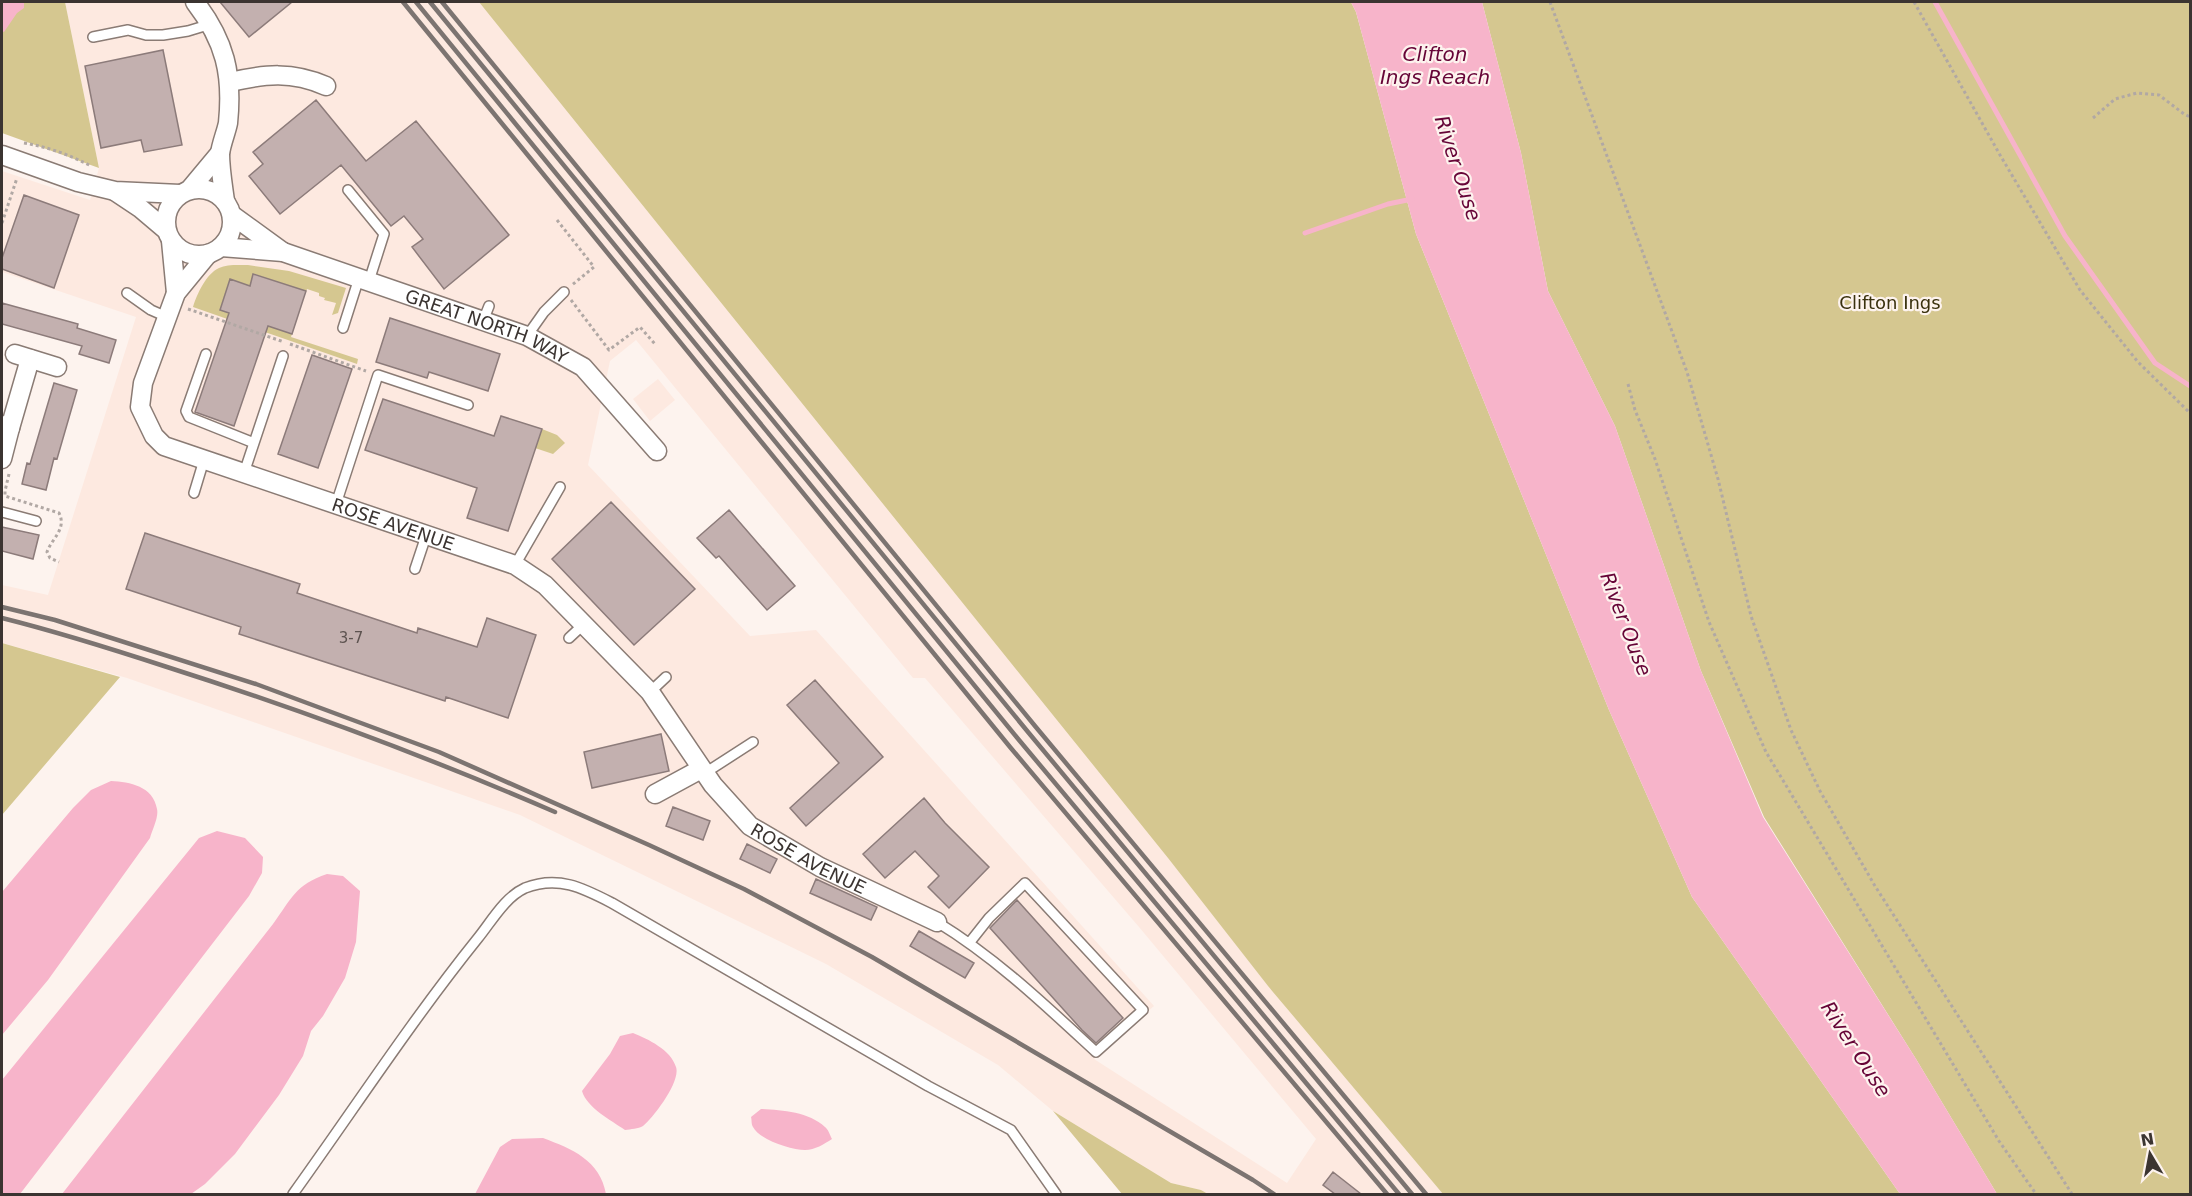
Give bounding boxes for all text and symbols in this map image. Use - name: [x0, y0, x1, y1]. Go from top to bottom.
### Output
- water label: Clifton Ings Reach: [1380, 42, 1490, 89]
- water label: River Ouse: [1430, 112, 1486, 224]
- street label: GREAT NORTH WAY: [403, 284, 573, 368]
- park label: Clifton Ings: [1839, 292, 1941, 313]
- street label: ROSE AVENUE: [329, 493, 457, 554]
- water label: River Ouse: [1595, 569, 1657, 679]
- house number: 3-7: [339, 629, 363, 647]
- street label: ROSE AVENUE: [747, 818, 870, 898]
- water label: River Ouse: [1816, 997, 1896, 1101]
- north arrow: [2120, 1124, 2180, 1184]
- text: N: [2139, 1129, 2156, 1150]

